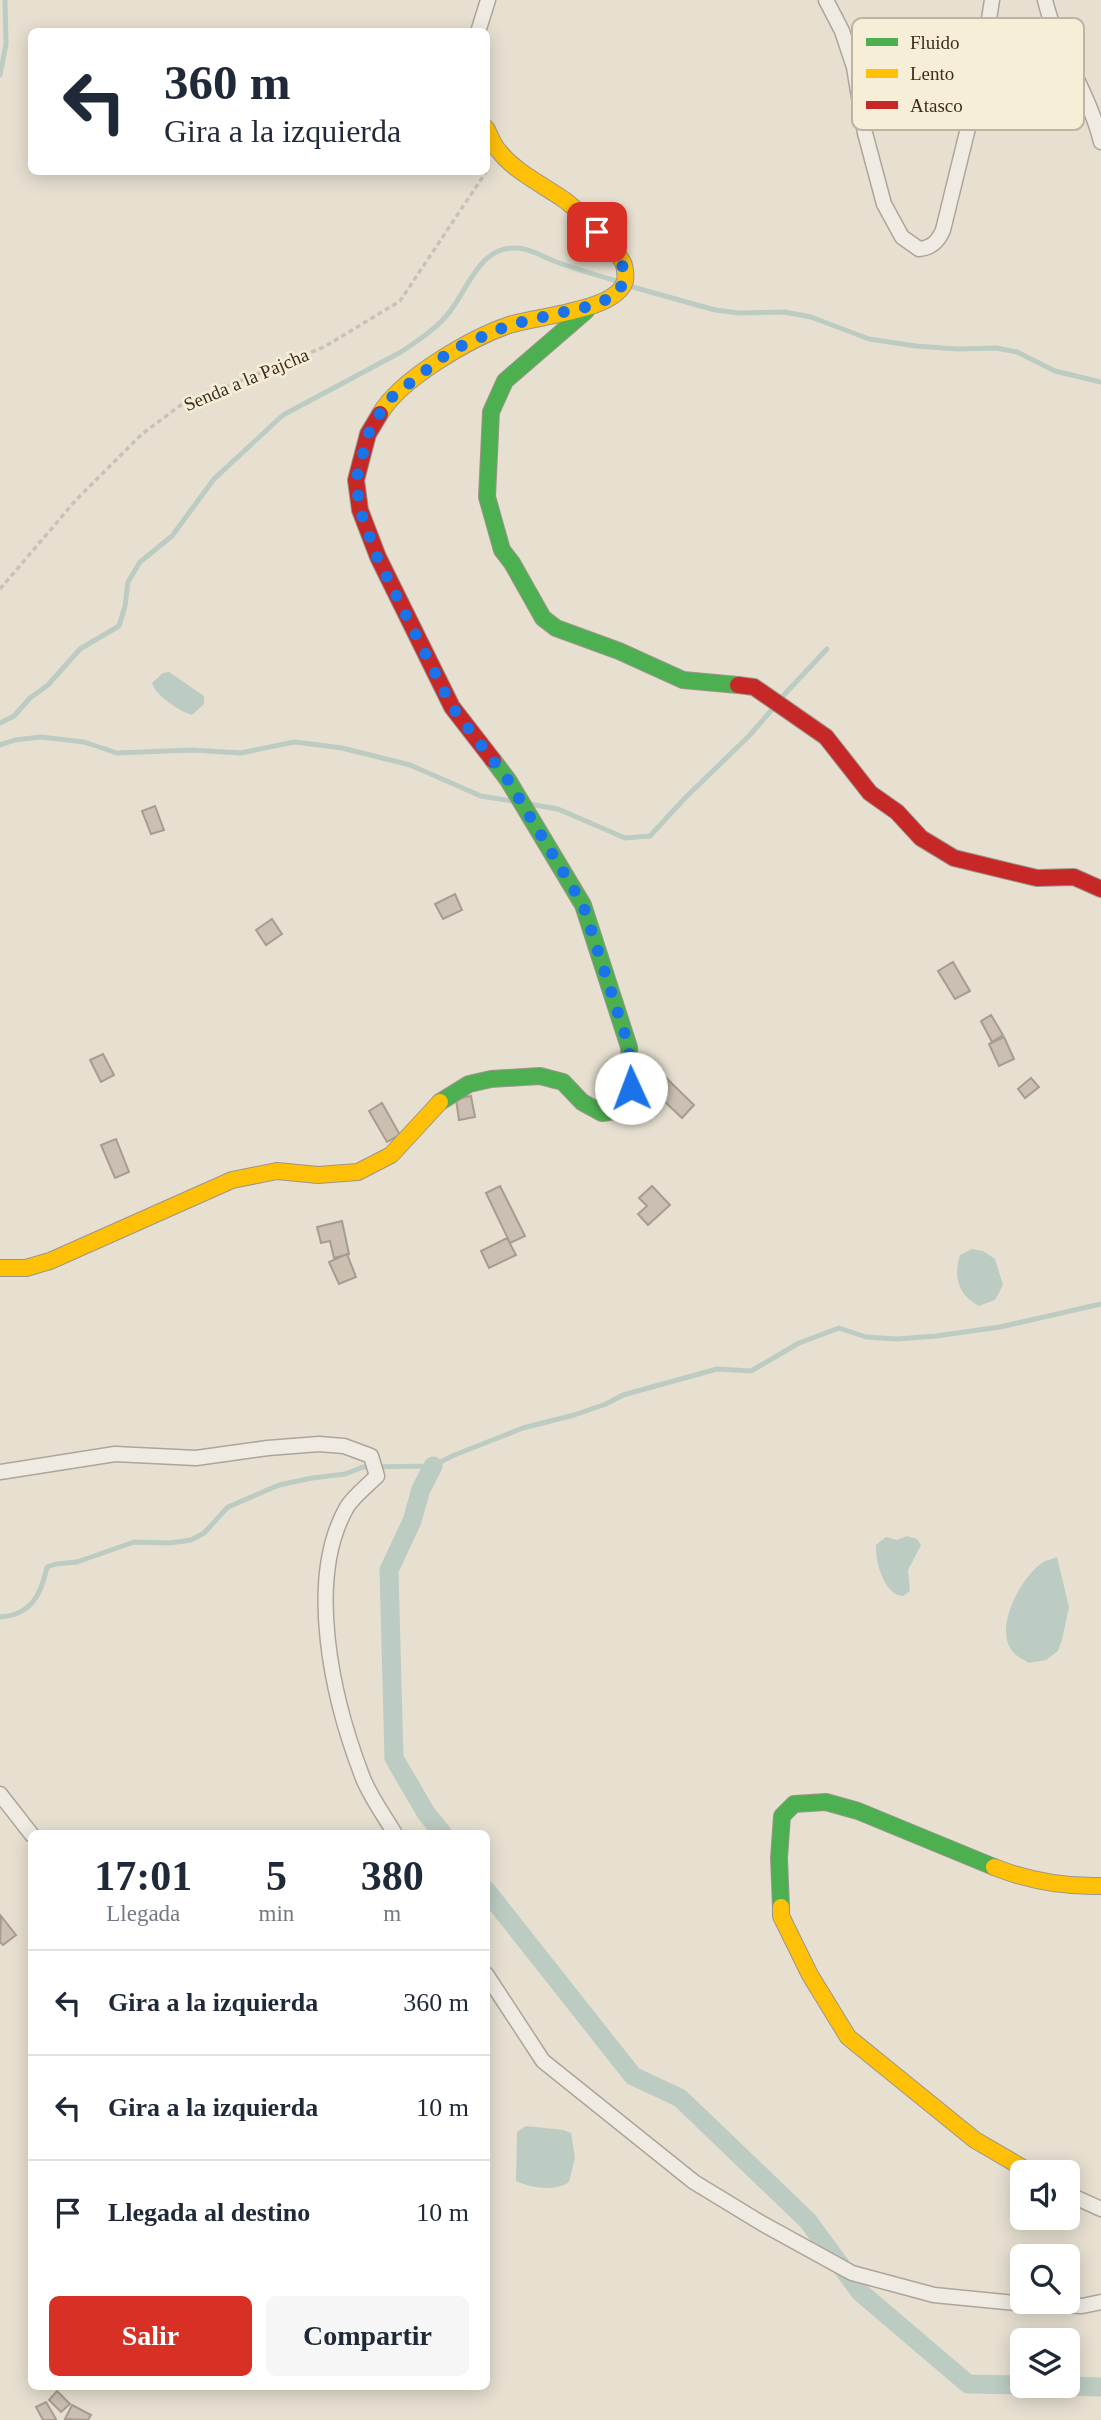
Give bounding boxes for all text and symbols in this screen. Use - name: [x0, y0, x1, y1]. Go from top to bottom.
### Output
- legend: [852, 18, 1084, 130]
- text: Fluido: [910, 32, 960, 53]
- text: 360 m: [164, 55, 291, 110]
- icon: left: [49, 56, 140, 147]
- text: Lento: [910, 63, 954, 84]
- text: Atasco: [910, 95, 963, 116]
- text: Gira a la izquierda: [164, 113, 401, 149]
- pin: [567, 202, 627, 262]
- icon: arrive: [578, 213, 616, 251]
- street label: Senda a la Pajcha: [181, 343, 312, 415]
- position arrow: [594, 1051, 668, 1125]
- text: 17:01: [94, 1853, 192, 1899]
- text: 5: [266, 1853, 287, 1899]
- text: 380: [361, 1853, 424, 1899]
- text: Llegada: [106, 1901, 180, 1926]
- text: min: [259, 1901, 294, 1926]
- text: m: [383, 1901, 401, 1926]
- icon: left: [49, 1984, 87, 2022]
- text: Gira a la izquierda: [108, 1988, 318, 2017]
- text: 360 m: [403, 1988, 469, 2017]
- icon: left: [49, 2089, 87, 2127]
- text: Gira a la izquierda: [108, 2093, 318, 2122]
- text: 10 m: [416, 2093, 469, 2122]
- map controls: [1010, 2160, 1080, 2398]
- button: sound: [1010, 2160, 1080, 2230]
- icon: arrive: [49, 2194, 87, 2232]
- text: Llegada al destino: [108, 2198, 310, 2227]
- text: 10 m: [416, 2198, 469, 2227]
- button: search: [1010, 2244, 1080, 2314]
- button: Salir: [49, 2296, 252, 2376]
- button: Compartir: [266, 2296, 469, 2376]
- button: layers: [1010, 2328, 1080, 2398]

